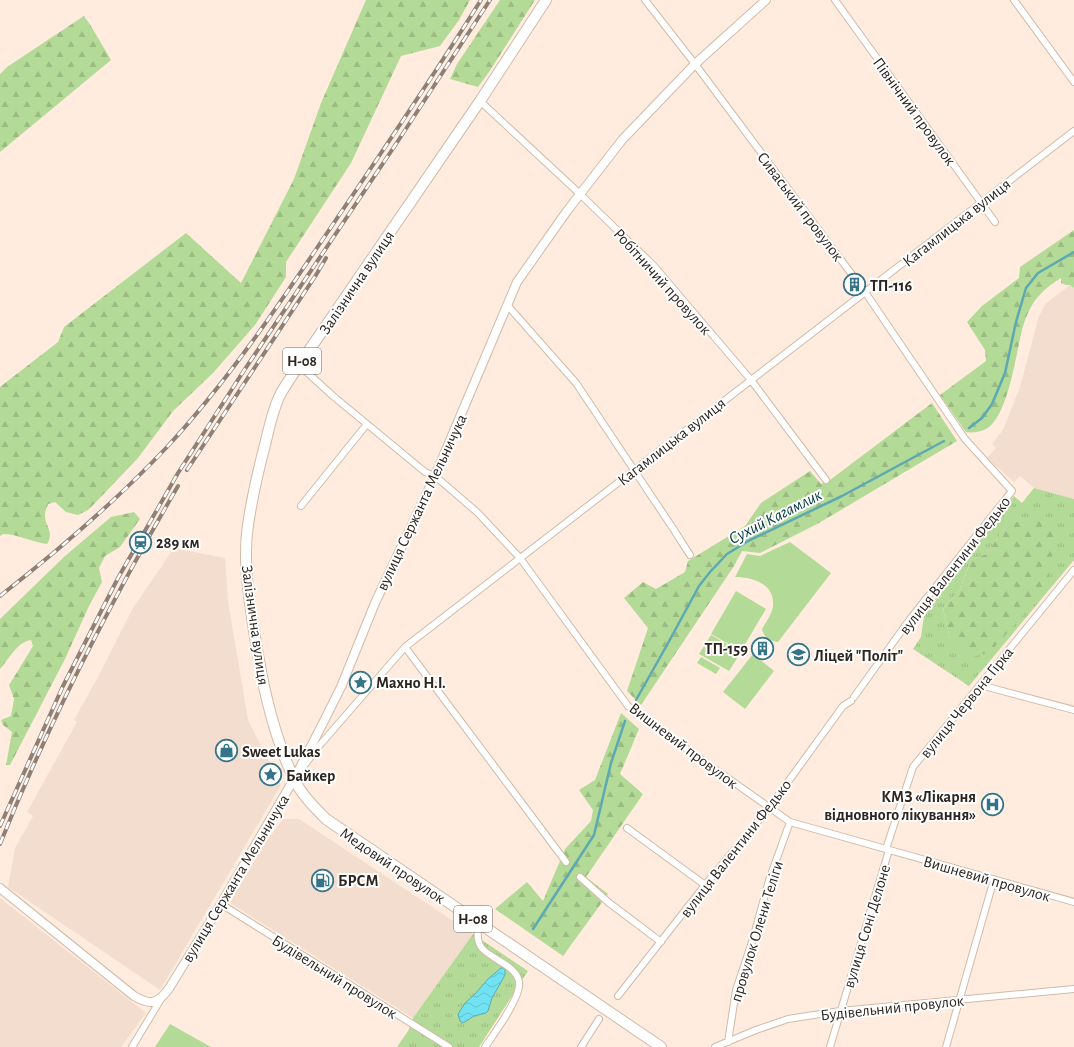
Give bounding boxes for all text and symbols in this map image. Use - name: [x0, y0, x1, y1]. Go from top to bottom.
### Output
- street label: Північний провулок: [869, 55, 959, 170]
- street label: Сиваський провулок: [753, 149, 847, 265]
- street label: Кагамлицька вулиця: [900, 176, 1014, 271]
- street label: Робітничий провулок: [610, 225, 714, 339]
- street label: Залізнична вулиця: [316, 228, 398, 338]
- building icon: ТП-116: [842, 272, 868, 298]
- place label: ТП-116: [870, 278, 913, 294]
- road number: Н-08: [283, 348, 321, 374]
- street label: Кагамлицька вулиця: [615, 395, 729, 490]
- street label: вулиця Сержанта Мельничука: [374, 412, 471, 594]
- water label: Сухий Кагамлик: [726, 485, 825, 547]
- street label: вулиця Валентини Федько: [896, 494, 1014, 638]
- station icon: 289 км: [128, 529, 154, 555]
- place label: 289 км: [156, 535, 200, 551]
- street label: Залізнична вулиця: [238, 564, 271, 686]
- building icon: ТП-159: [750, 635, 776, 661]
- place label: ТП-159: [705, 641, 748, 657]
- school or university icon: Ліцей "Політ": [785, 642, 811, 668]
- street label: вулиця Червона Гірка: [917, 644, 1017, 762]
- place label: Ліцей "Політ": [814, 648, 904, 664]
- place icon: Махно Н.І.: [347, 669, 373, 695]
- place label: Махно Н.І.: [376, 675, 446, 691]
- street label: Вишневий провулок: [626, 700, 741, 793]
- shop icon: Sweet Lukas: [214, 738, 240, 764]
- place label: Sweet Lukas: [242, 744, 320, 760]
- place icon: Байкер: [258, 762, 284, 788]
- place label: Байкер: [286, 768, 335, 784]
- street label: вулиця Валентини Федько: [677, 777, 795, 921]
- place label: КМЗ «Лікарня відновного лікування»: [824, 789, 976, 824]
- street label: вулиця Сержанта Мельничука: [179, 792, 293, 966]
- hospital icon: КМЗ «Лікарня відновного лікування»: [979, 792, 1005, 818]
- street label: Медовий провулок: [336, 825, 448, 908]
- street label: Вишневий провулок: [921, 853, 1053, 906]
- street label: провулок Олени Теліги: [728, 859, 787, 1004]
- street label: вулиця Соні Делоне: [841, 863, 894, 990]
- fuel station icon: БРСМ: [310, 867, 336, 893]
- place label: БРСМ: [338, 873, 379, 889]
- road number: Н-08: [454, 906, 492, 932]
- street label: Будівельний провулок: [269, 932, 400, 1023]
- street label: Будівельний провулок: [820, 992, 965, 1024]

